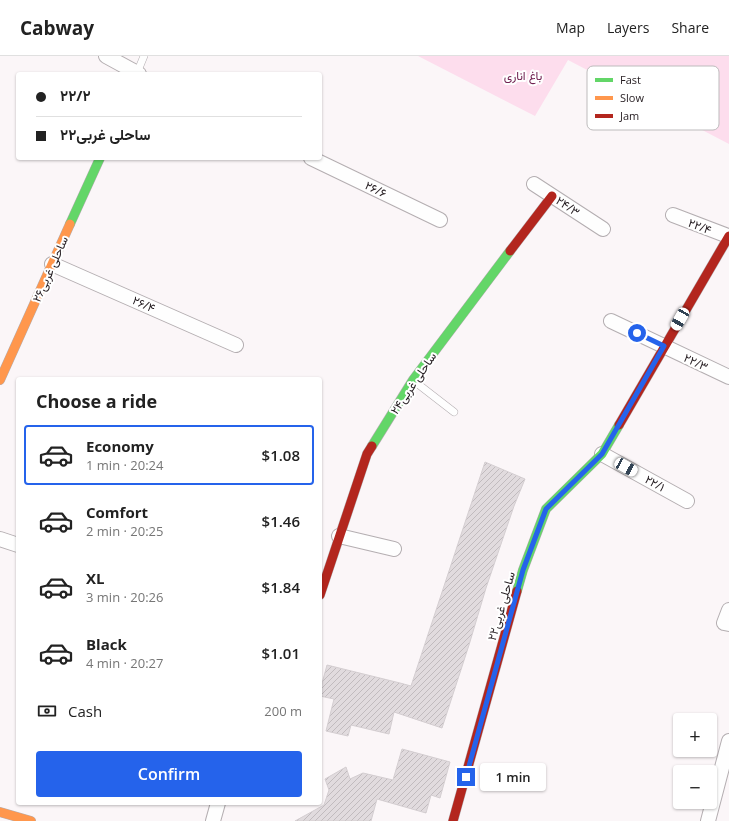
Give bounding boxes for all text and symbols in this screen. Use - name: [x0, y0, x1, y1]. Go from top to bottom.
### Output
- text: Cabway: [20, 15, 94, 41]
- text: Map: [556, 18, 585, 37]
- text: Layers: [607, 18, 649, 37]
- text: Share: [671, 18, 709, 37]
- legend: [587, 66, 719, 130]
- park label: باغ اناری: [504, 67, 542, 85]
- text: Fast: [620, 72, 641, 87]
- text: ۲۲/۲: [60, 85, 91, 105]
- text: Slow: [620, 90, 644, 105]
- text: Jam: [619, 108, 639, 123]
- text: ساحلی غربی۲۲: [60, 124, 151, 144]
- street label: ۲۶/۶: [362, 176, 390, 202]
- street label: ۲۴/۳: [553, 192, 583, 220]
- street label: ۲۲/۴: [686, 214, 714, 238]
- street label: ساحلی غربی۲۶: [28, 233, 72, 305]
- street label: ۲۶/۴: [130, 291, 158, 317]
- car: [669, 306, 691, 332]
- route start: [628, 324, 646, 342]
- street label: ساحلی غربی۲۴: [386, 349, 440, 417]
- street label: ۲۲/۳: [681, 349, 711, 375]
- text: Choose a ride: [36, 389, 157, 413]
- text: Economy: [86, 436, 154, 456]
- icon: car: [38, 437, 74, 473]
- text: $1.08: [262, 445, 300, 465]
- text: 1 min · 20:24: [86, 456, 163, 474]
- car: [613, 456, 639, 478]
- street label: ۲۲/۱: [642, 471, 668, 495]
- text: Comfort: [86, 502, 148, 522]
- icon: car: [38, 503, 74, 539]
- text: $1.46: [262, 511, 300, 531]
- text: 2 min · 20:25: [86, 522, 163, 540]
- text: XL: [86, 568, 104, 588]
- icon: car: [38, 569, 74, 605]
- street label: ساحلی غربی۲۲: [483, 570, 519, 642]
- text: $1.84: [262, 577, 300, 597]
- text: 3 min · 20:26: [86, 588, 163, 606]
- text: Black: [86, 634, 127, 654]
- icon: car: [38, 635, 74, 671]
- text: $1.01: [262, 643, 300, 663]
- text: 4 min · 20:27: [86, 654, 163, 672]
- icon: cash: [36, 700, 58, 722]
- text: Cash: [68, 701, 102, 721]
- text: 200 m: [264, 702, 302, 720]
- map controls: [673, 713, 717, 809]
- button: +: [673, 713, 717, 757]
- button: Confirm: [36, 751, 302, 797]
- callout: 1 min: [480, 763, 546, 791]
- button: −: [673, 765, 717, 809]
- route end: [457, 768, 475, 786]
- text: 1 min: [495, 768, 531, 786]

